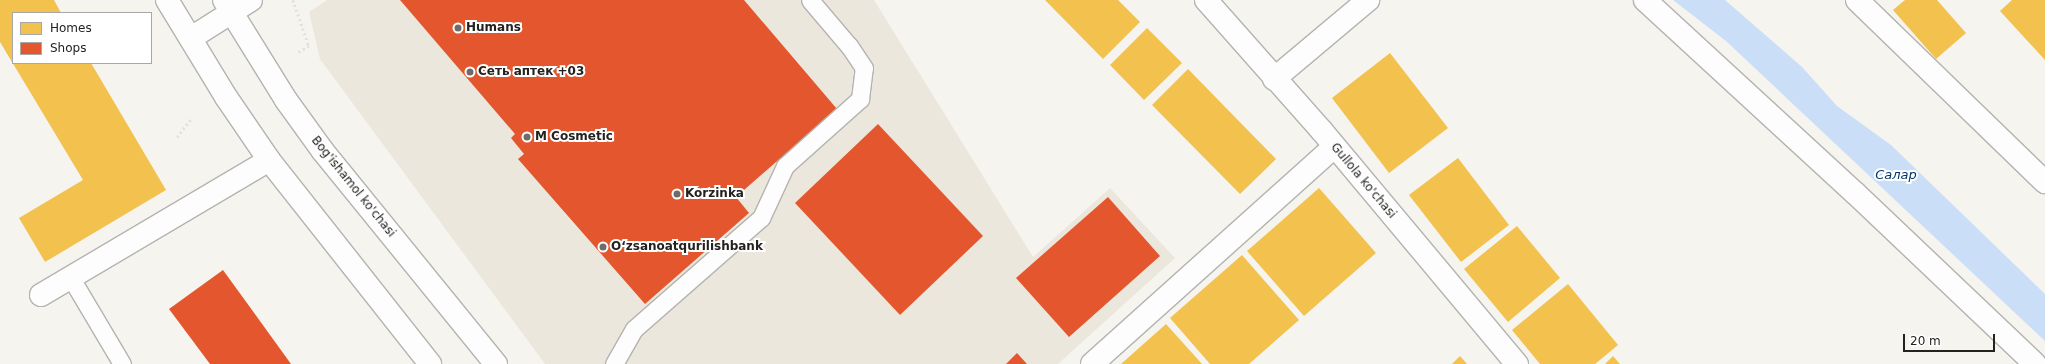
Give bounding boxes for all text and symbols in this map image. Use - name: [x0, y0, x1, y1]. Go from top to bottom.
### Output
- legend: [12, 12, 152, 64]
- text: Homes: [50, 21, 92, 35]
- place label: Humans: [466, 21, 521, 35]
- marker: Humans: [453, 23, 463, 33]
- text: Shops: [50, 41, 86, 55]
- place label: Сеть аптек +03: [478, 65, 584, 79]
- marker: Сеть аптек +03: [465, 67, 475, 77]
- place label: M Cosmetic: [535, 130, 613, 144]
- marker: M Cosmetic: [522, 132, 532, 142]
- street label: Bog'ishamol ko'chasi: [308, 134, 398, 240]
- street label: Gullola ko'chasi: [1327, 140, 1399, 222]
- water label: Салар: [1875, 167, 1917, 183]
- place label: Korzinka: [685, 187, 744, 201]
- marker: Korzinka: [672, 189, 682, 199]
- place label: Oʻzsanoatqurilishbank: [611, 240, 763, 254]
- marker: Oʻzsanoatqurilishbank: [598, 242, 608, 252]
- scale bar: [1905, 326, 1997, 352]
- text: 20 m: [1910, 334, 1941, 348]

